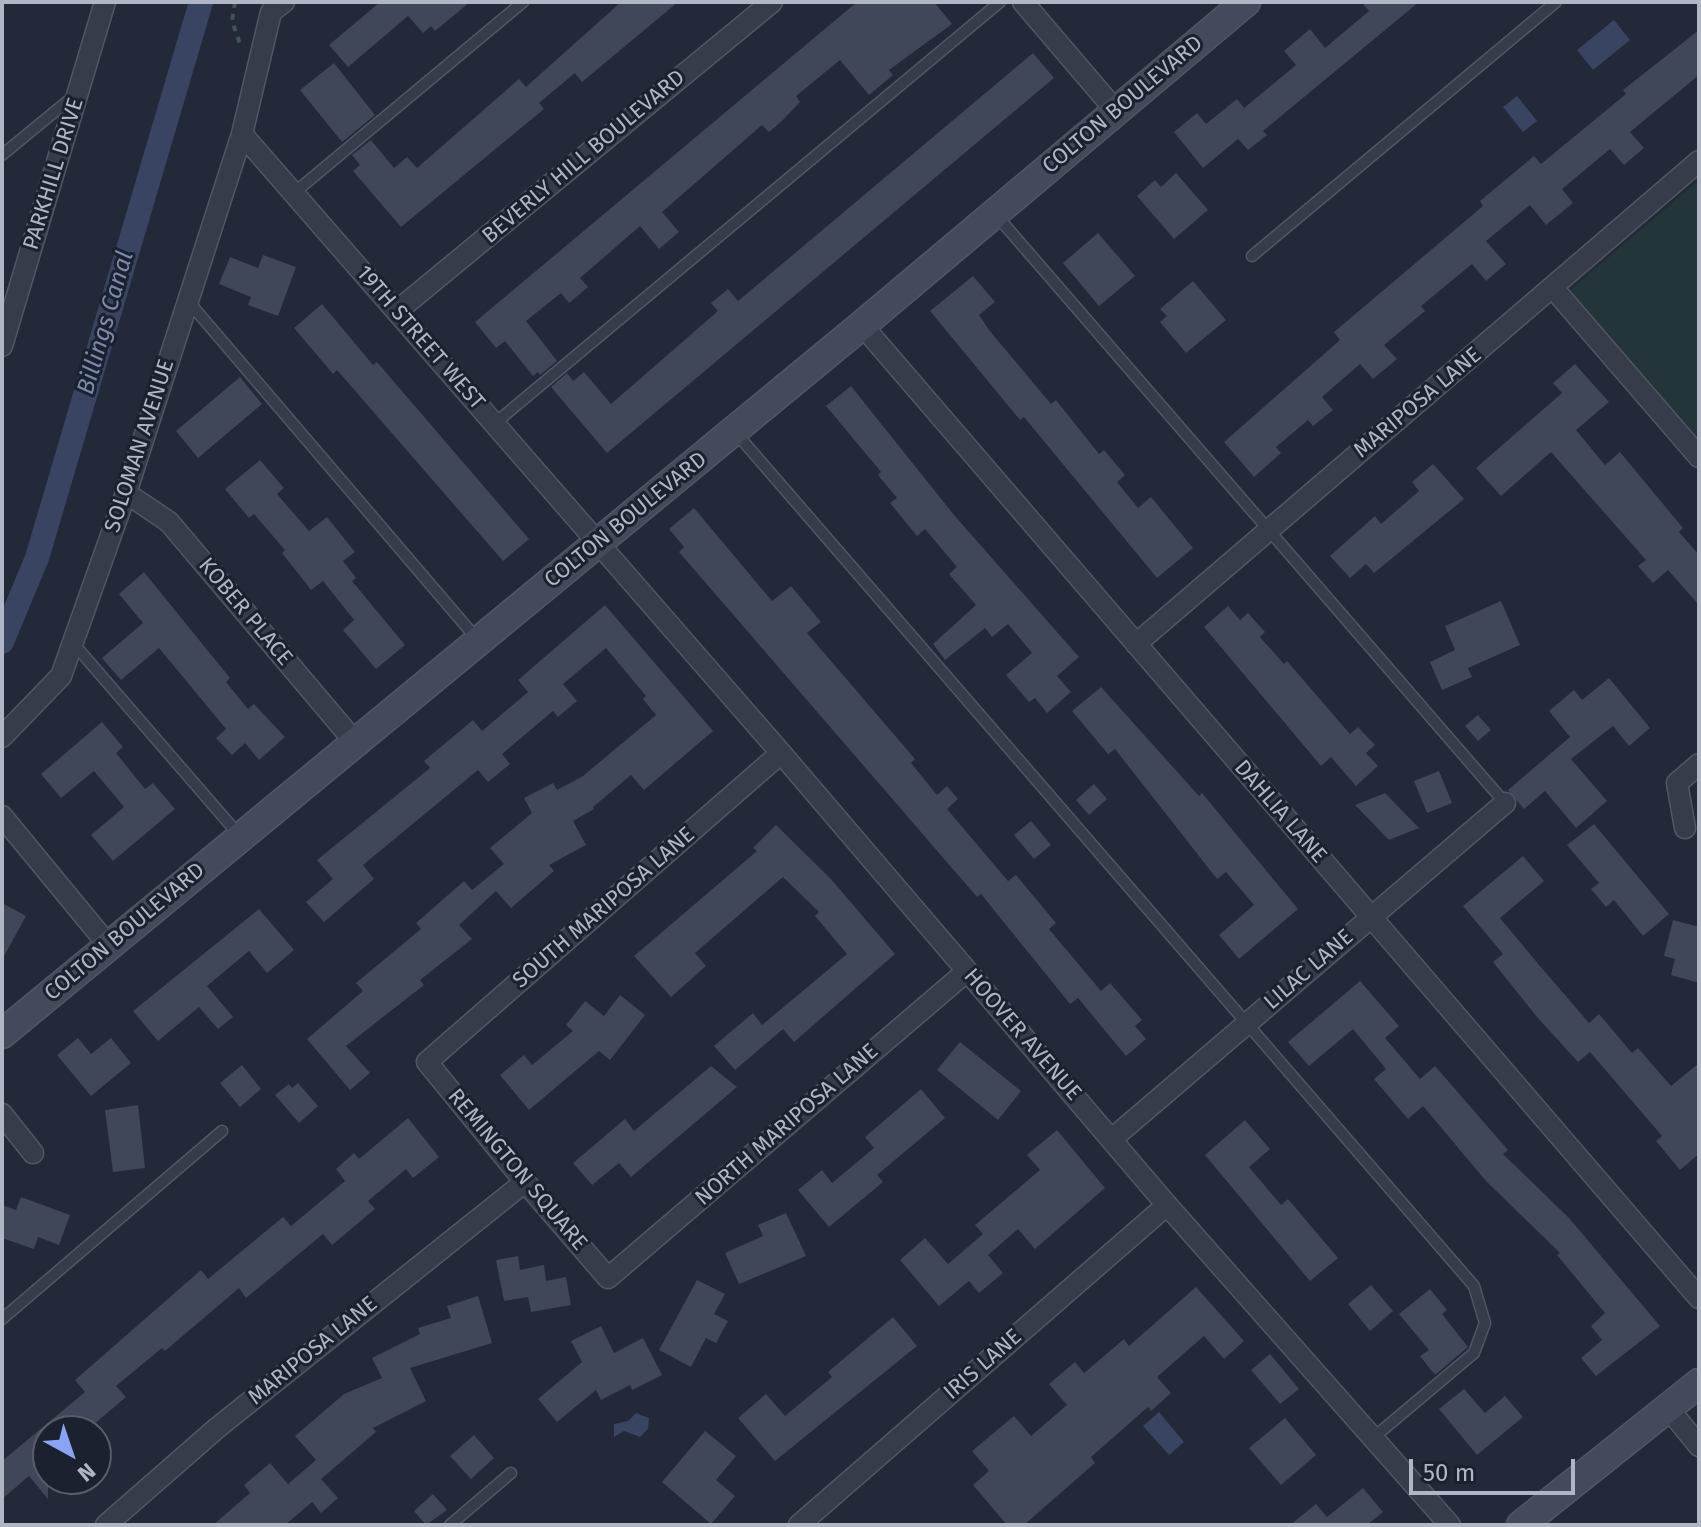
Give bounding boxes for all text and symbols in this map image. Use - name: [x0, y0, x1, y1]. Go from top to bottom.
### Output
- street label: COLTON BOULEVARD: [1038, 30, 1208, 180]
- street label: BEVERLY HILL BOULEVARD: [477, 64, 691, 250]
- street label: PARKHILL DRIVE: [18, 95, 90, 253]
- water label: Billings Canal: [72, 248, 140, 398]
- street label: 19TH STREET WEST: [350, 261, 490, 415]
- street label: MARIPOSA LANE: [1349, 342, 1487, 464]
- street label: SOLOMAN AVENUE: [100, 356, 180, 536]
- street label: COLTON BOULEVARD: [540, 447, 712, 593]
- street label: KOBER PLACE: [192, 553, 298, 671]
- street label: DAHLIA LANE: [1228, 755, 1332, 869]
- street label: SOUTH MARIPOSA LANE: [508, 822, 700, 994]
- street label: COLTON BOULEVARD: [40, 857, 210, 1007]
- street label: LILAC LANE: [1259, 924, 1359, 1016]
- street label: HOOVER AVENUE: [958, 964, 1086, 1106]
- street label: NORTH MARIPOSA LANE: [690, 1038, 884, 1212]
- street label: REMINGTON SQUARE: [442, 1084, 592, 1256]
- street label: MARIPOSA LANE: [243, 1291, 383, 1411]
- street label: IRIS LANE: [939, 1324, 1027, 1406]
- north arrow: [32, 1415, 112, 1495]
- scale bar: [1413, 1443, 1579, 1493]
- text: N: [72, 1457, 101, 1487]
- text: 50 m: [1423, 1459, 1475, 1487]

